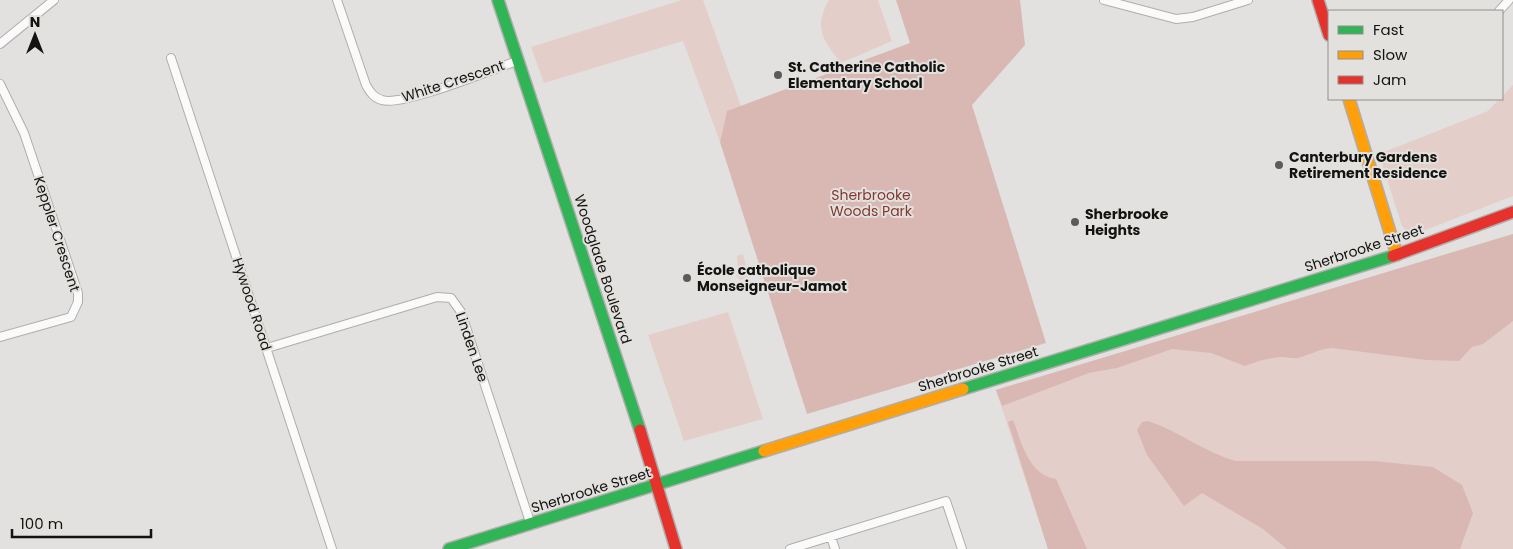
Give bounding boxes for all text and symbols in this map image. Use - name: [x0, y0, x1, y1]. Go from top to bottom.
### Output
- north arrow: [10, 10, 60, 60]
- legend: [1328, 10, 1503, 100]
- text: N: [30, 12, 40, 32]
- text: Fast: [1373, 19, 1404, 40]
- text: Slow: [1373, 44, 1408, 65]
- street label: White Crescent: [399, 55, 507, 107]
- place label: St. Catherine Catholic Elementary School: [788, 57, 946, 93]
- marker: St. Catherine Catholic Elementary School: [772, 69, 784, 81]
- text: Jam: [1373, 69, 1407, 90]
- place label: Canterbury Gardens Retirement Residence: [1289, 147, 1447, 183]
- marker: Canterbury Gardens Retirement Residence: [1273, 159, 1285, 171]
- street label: Keppler Crescent: [29, 174, 85, 294]
- park label: Sherbrooke Woods Park: [830, 185, 913, 221]
- street label: Woodglade Boulevard: [569, 192, 637, 346]
- place label: Sherbrooke Heights: [1085, 204, 1169, 240]
- marker: Sherbrooke Heights: [1069, 216, 1081, 228]
- street label: Sherbrooke Street: [1302, 219, 1426, 277]
- street label: Hywood Road: [228, 255, 276, 353]
- place label: École catholique Monseigneur-Jamot: [697, 260, 847, 296]
- marker: École catholique Monseigneur-Jamot: [681, 272, 693, 284]
- street label: Linden Lee: [451, 309, 493, 385]
- street label: Sherbrooke Street: [916, 341, 1040, 397]
- street label: Sherbrooke Street: [529, 462, 653, 518]
- scale bar: [12, 506, 151, 538]
- text: 100 m: [20, 513, 63, 534]

